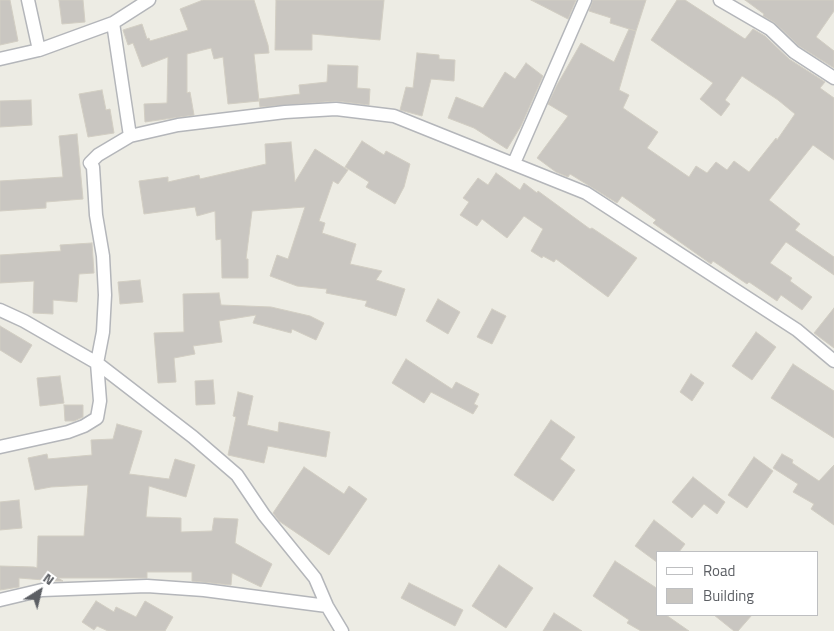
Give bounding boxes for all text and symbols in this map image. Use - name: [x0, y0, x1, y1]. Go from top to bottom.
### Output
- legend: [656, 551, 819, 616]
- text: Road: [703, 559, 735, 582]
- north arrow: [15, 566, 65, 616]
- text: N: [39, 567, 59, 590]
- text: Building: [703, 584, 754, 607]

